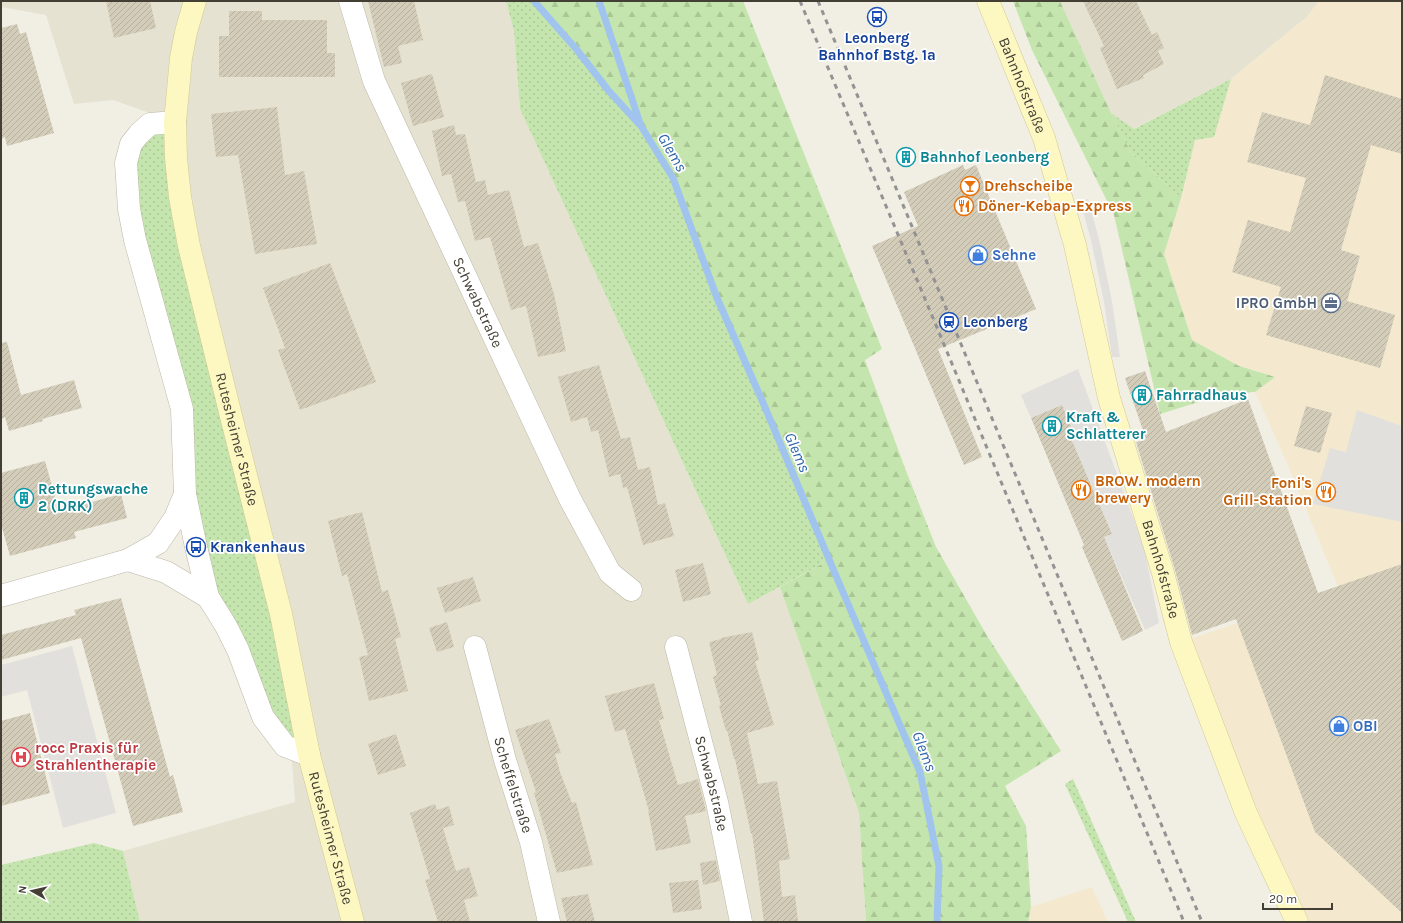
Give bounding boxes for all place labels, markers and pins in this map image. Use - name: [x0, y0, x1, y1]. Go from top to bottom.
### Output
- bus stop icon: Leonberg Bahnhof Bstg. 1a: [866, 6, 888, 28]
- place label: Leonberg Bahnhof Bstg. 1a: [818, 29, 936, 64]
- building icon: Bahnhof Leonberg: [895, 146, 917, 168]
- place label: Bahnhof Leonberg: [920, 148, 1049, 166]
- bar icon: Drehscheibe: [959, 175, 981, 197]
- place label: Drehscheibe: [984, 177, 1073, 195]
- restaurant icon: Döner-Kebap-Express: [953, 195, 975, 217]
- place label: Döner-Kebap-Express: [978, 197, 1132, 215]
- shop icon: Sehne: [967, 244, 989, 266]
- place label: Sehne: [992, 246, 1036, 264]
- office icon: IPRO GmbH: [1320, 292, 1342, 314]
- place label: IPRO GmbH: [1236, 294, 1317, 312]
- station icon: Leonberg: [938, 311, 960, 333]
- place label: Leonberg: [963, 313, 1028, 331]
- building icon: Fahrradhaus: [1131, 384, 1153, 406]
- place label: Fahrradhaus: [1156, 386, 1247, 404]
- place label: Kraft & Schlatterer: [1066, 408, 1146, 443]
- building icon: Kraft & Schlatterer: [1041, 415, 1063, 437]
- place label: BROW. modern brewery: [1095, 472, 1201, 507]
- place label: Foni's Grill-Station: [1223, 474, 1312, 509]
- restaurant icon: BROW. modern brewery: [1070, 479, 1092, 501]
- place label: Rettungswache 2 (DRK): [38, 480, 148, 515]
- restaurant icon: Foni's Grill-Station: [1315, 481, 1337, 503]
- building icon: Rettungswache 2 (DRK): [13, 487, 35, 509]
- bus stop icon: Krankenhaus: [185, 536, 207, 558]
- place label: Krankenhaus: [210, 538, 306, 556]
- shop icon: OBI: [1328, 715, 1350, 737]
- place label: OBI: [1353, 717, 1378, 735]
- place label: rocc Praxis für Strahlentherapie: [35, 739, 156, 774]
- hospital icon: rocc Praxis für Strahlentherapie: [10, 746, 32, 768]

